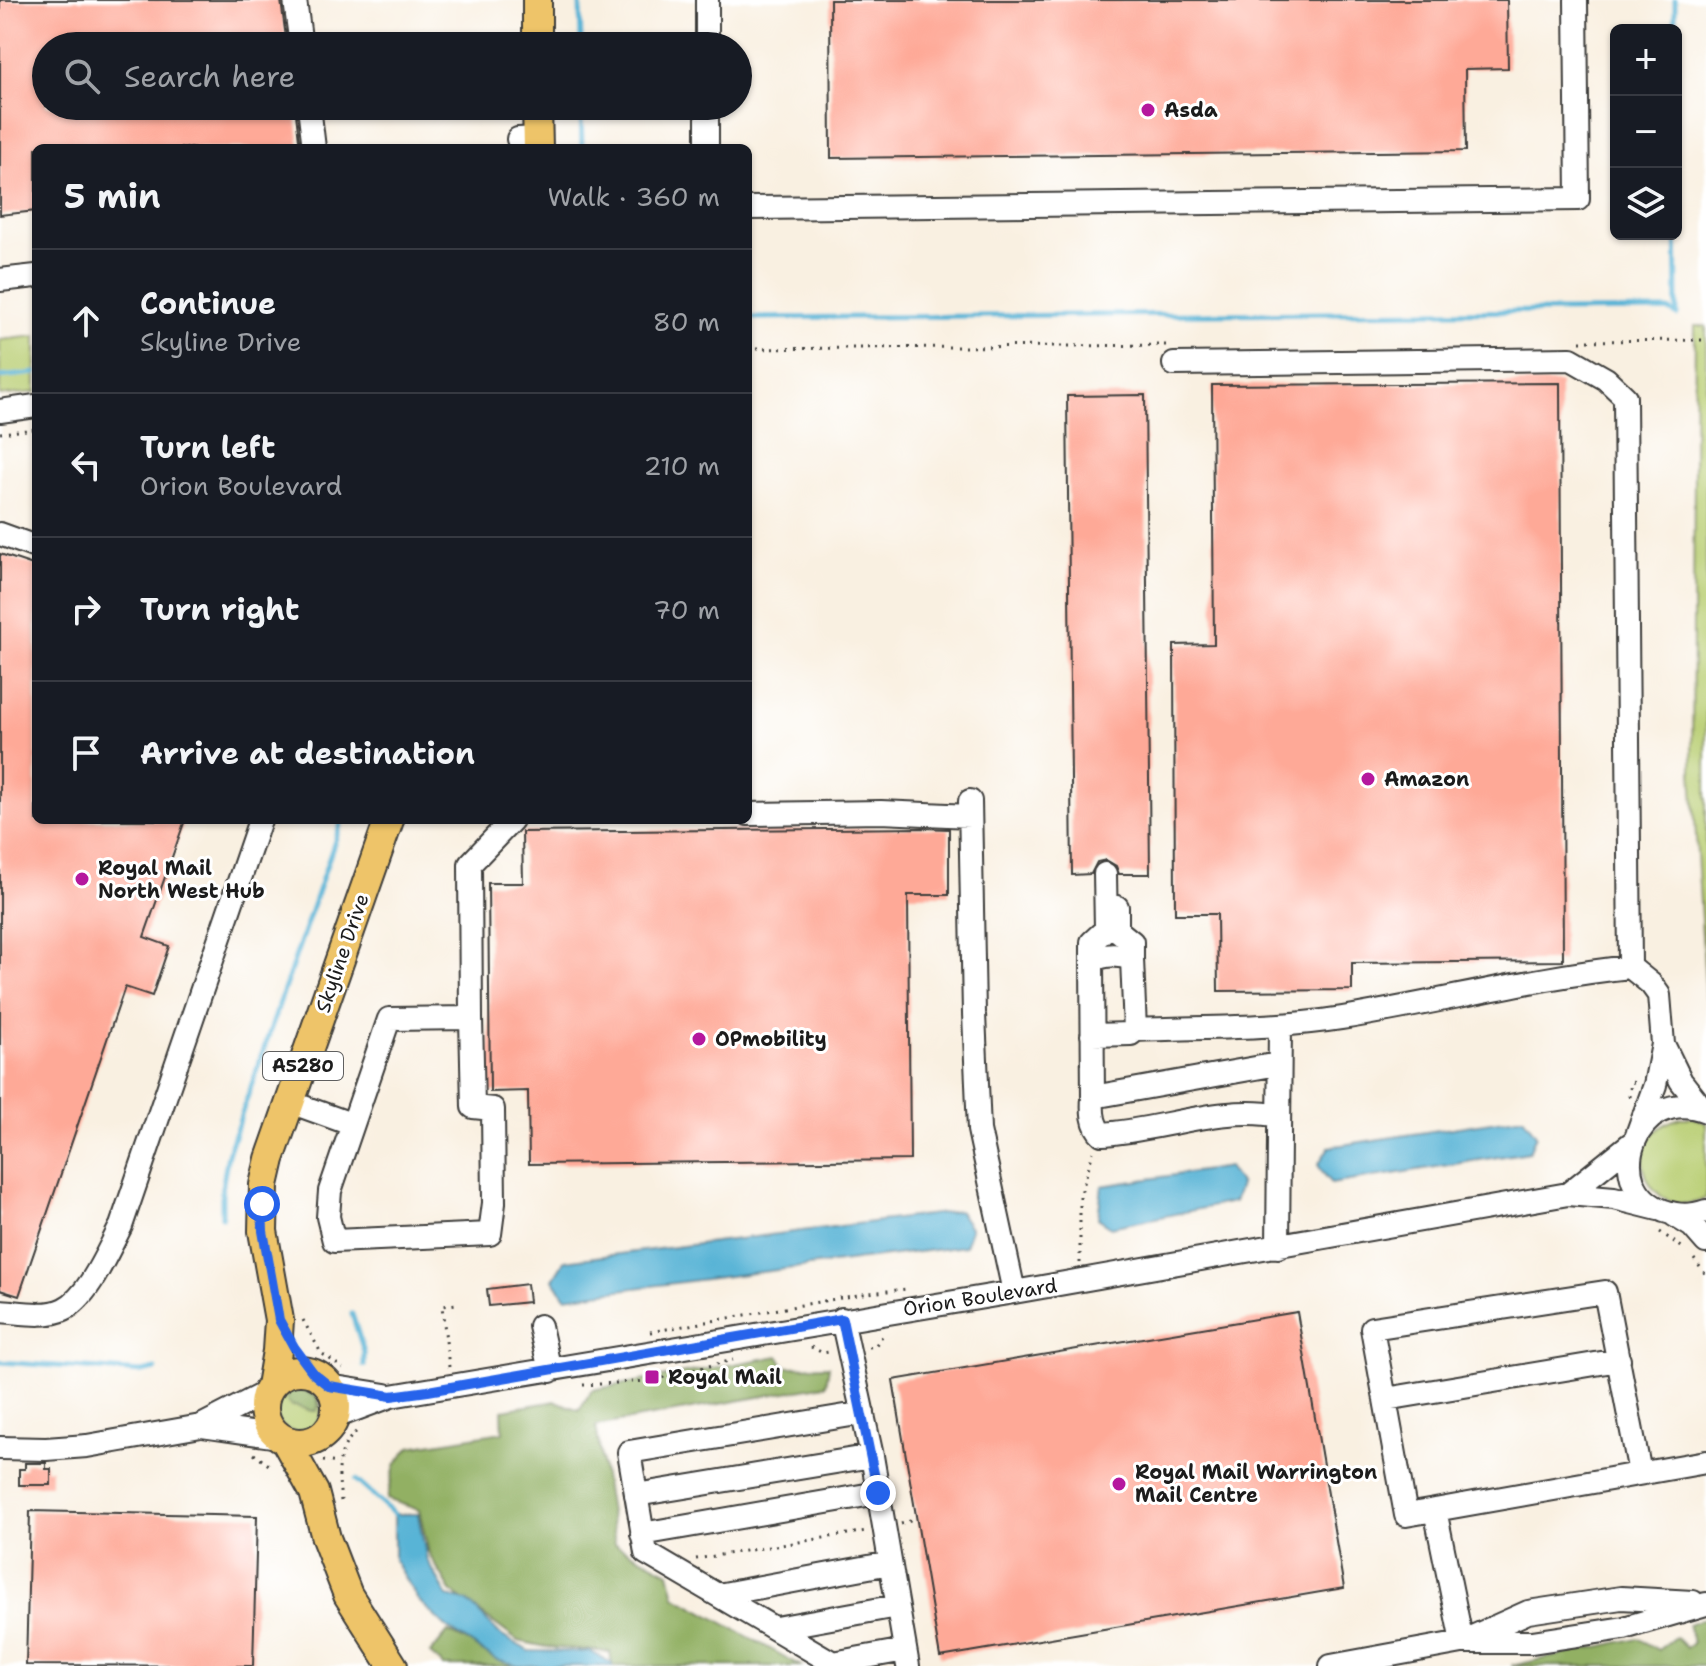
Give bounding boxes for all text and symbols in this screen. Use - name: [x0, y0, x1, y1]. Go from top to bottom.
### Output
- map controls: [1610, 24, 1682, 240]
- button: +: [1610, 24, 1682, 96]
- search box: [32, 32, 752, 120]
- icon: search: [60, 54, 104, 98]
- text: Search here: [124, 56, 295, 97]
- button: −: [1610, 96, 1682, 168]
- place label: Asda: [1164, 97, 1218, 123]
- marker: Asda: [1139, 101, 1157, 119]
- button: layers: [1610, 168, 1682, 240]
- text: 5 min: [64, 173, 161, 219]
- text: Walk · 360 m: [548, 179, 720, 214]
- text: Continue: [140, 283, 276, 324]
- icon: ahead: [64, 299, 108, 343]
- text: 80 m: [653, 304, 720, 339]
- text: Skyline Drive: [140, 324, 301, 359]
- text: Turn left: [140, 427, 275, 468]
- icon: left: [64, 443, 108, 487]
- text: 210 m: [643, 448, 720, 483]
- text: Orion Boulevard: [140, 468, 342, 503]
- icon: right: [64, 587, 108, 631]
- text: Turn right: [140, 589, 299, 630]
- text: 70 m: [653, 592, 720, 627]
- icon: arrive: [64, 731, 108, 775]
- text: Arrive at destination: [140, 733, 475, 774]
- place label: Amazon: [1384, 766, 1469, 792]
- marker: Amazon: [1359, 770, 1377, 788]
- place label: Royal Mail North West Hub: [98, 855, 265, 904]
- marker: Royal Mail North West Hub: [73, 870, 91, 888]
- street label: Skyline Drive: [309, 890, 375, 1016]
- place label: OPmobility: [715, 1026, 827, 1052]
- marker: OPmobility: [690, 1030, 708, 1048]
- road number: A5280: [263, 1052, 343, 1080]
- route start: [244, 1186, 280, 1222]
- street label: Orion Boulevard: [901, 1272, 1059, 1322]
- place label: Royal Mail: [668, 1364, 782, 1390]
- marker: Royal Mail: [643, 1368, 661, 1386]
- place label: Royal Mail Warrington Mail Centre: [1135, 1459, 1377, 1508]
- route end: [860, 1475, 896, 1511]
- marker: Royal Mail Warrington Mail Centre: [1110, 1475, 1128, 1493]

